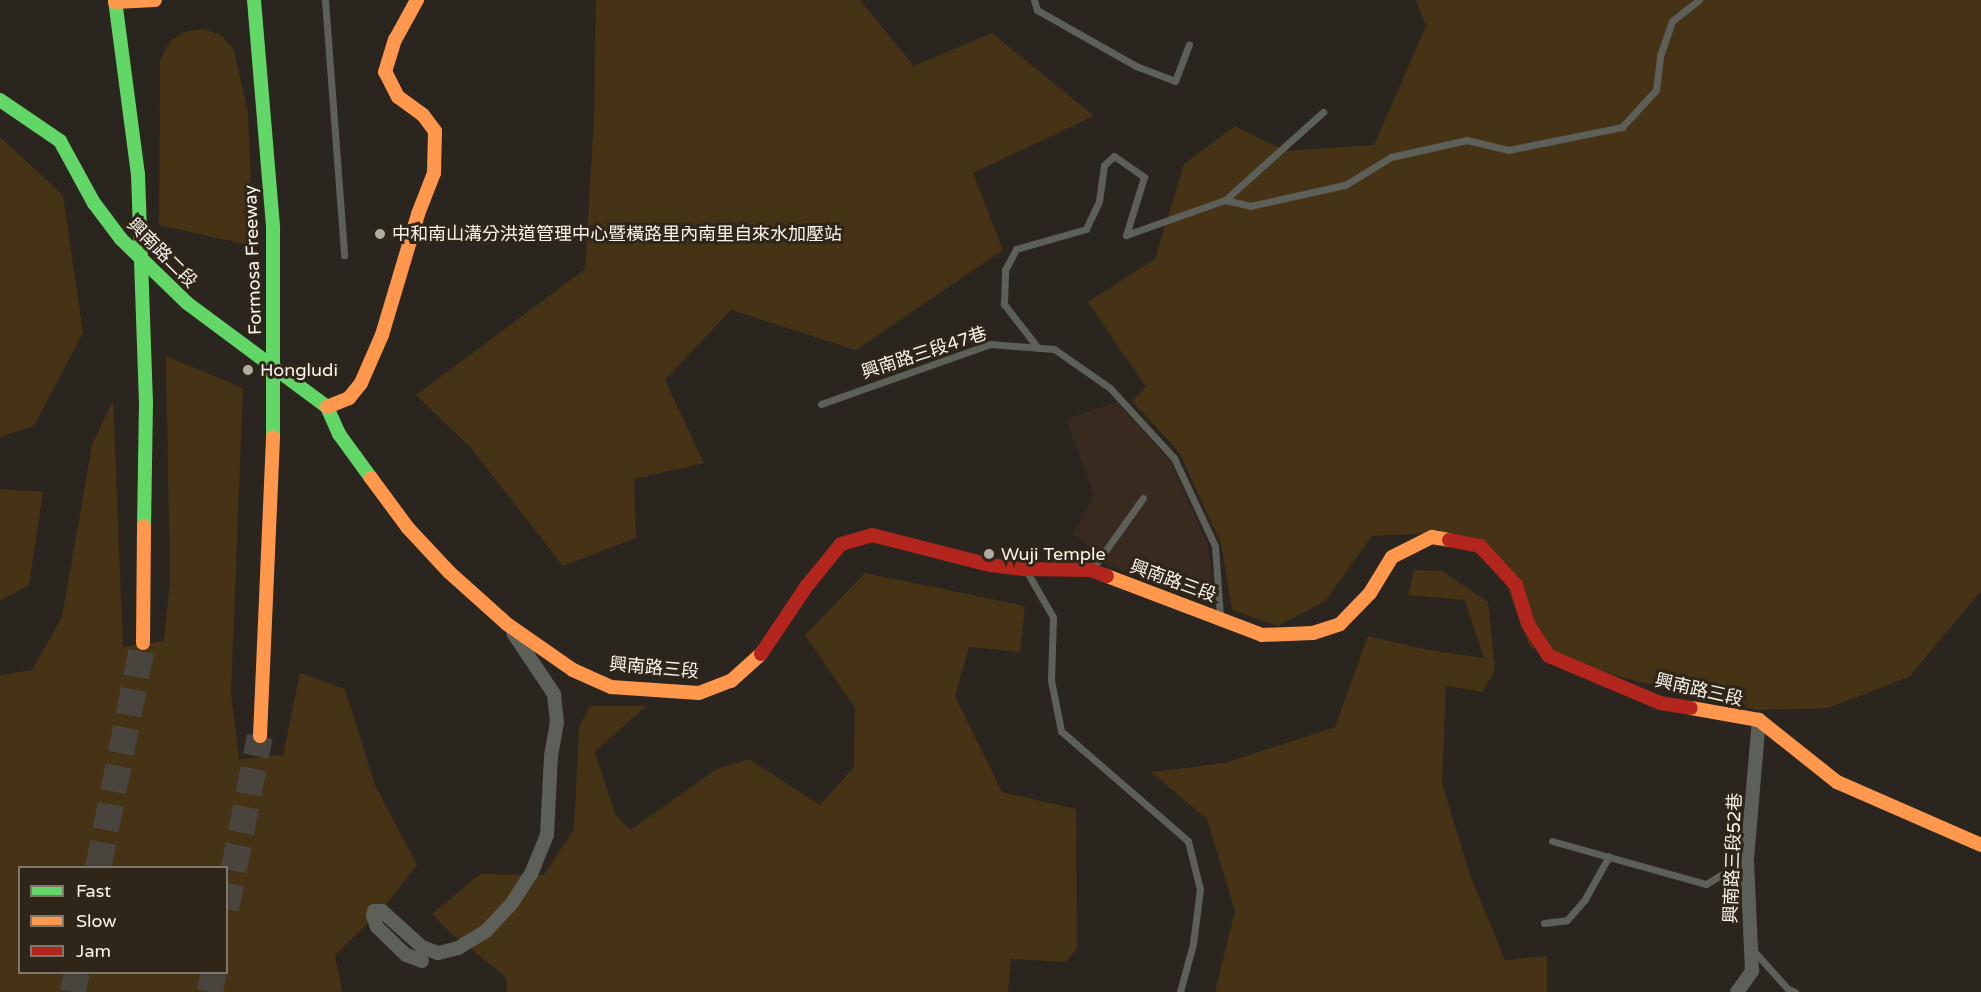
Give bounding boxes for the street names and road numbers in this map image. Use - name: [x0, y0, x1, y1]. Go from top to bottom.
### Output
- street label: Formosa Freeway: [240, 185, 266, 335]
- street label: 興南路二段: [123, 214, 201, 292]
- street label: 興南路三段47巷: [859, 323, 989, 383]
- street label: 興南路三段: [1127, 555, 1219, 607]
- street label: 興南路三段: [608, 653, 700, 683]
- street label: 興南路三段: [1653, 669, 1745, 711]
- street label: 興南路三段52巷: [1720, 792, 1746, 924]

